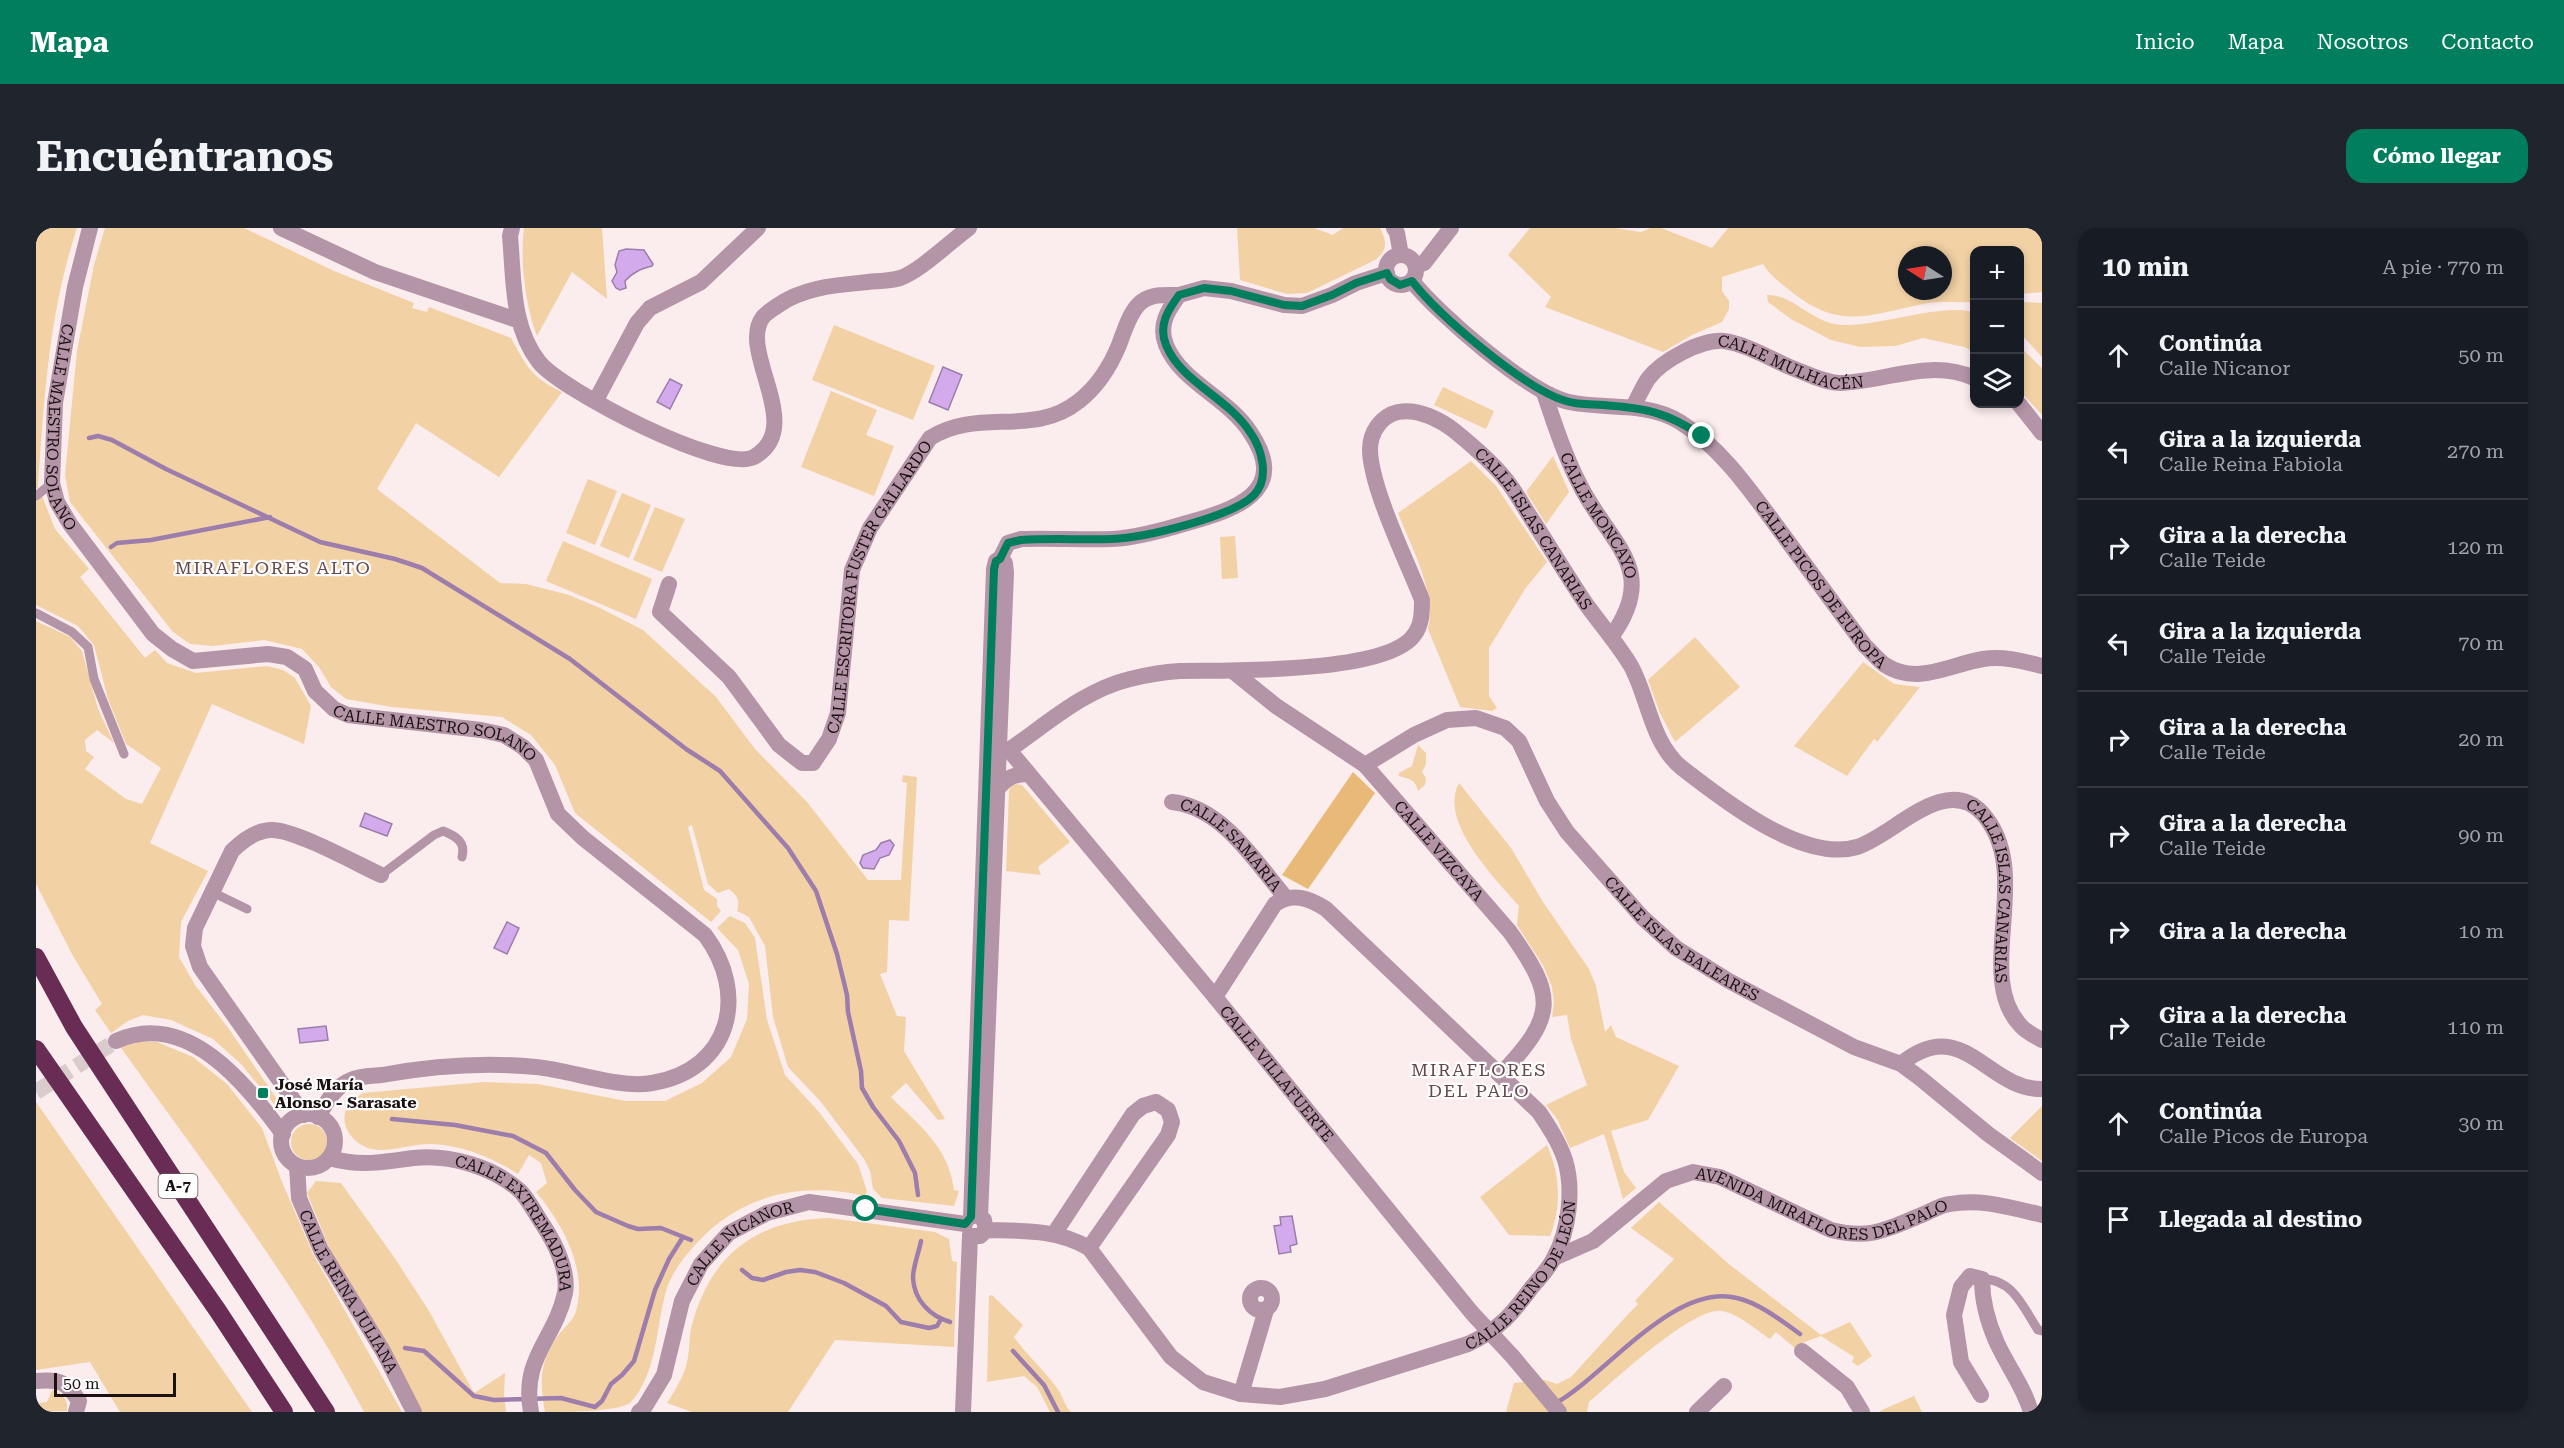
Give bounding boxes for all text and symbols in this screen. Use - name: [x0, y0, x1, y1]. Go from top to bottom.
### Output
- text: Mapa: [30, 26, 109, 59]
- text: Inicio: [2135, 30, 2195, 54]
- text: Mapa: [2228, 30, 2284, 54]
- text: Nosotros: [2317, 30, 2408, 54]
- text: Contacto: [2441, 30, 2534, 54]
- button: Cómo llegar: [2346, 129, 2528, 183]
- text: Encuéntranos: [36, 132, 334, 181]
- north arrow: [1898, 246, 1952, 300]
- map controls: [1970, 246, 2024, 408]
- button: +: [1970, 246, 2024, 300]
- text: 10 min: [2102, 252, 2189, 282]
- text: A pie · 770 m: [2382, 255, 2504, 279]
- button: −: [1970, 300, 2024, 354]
- street label: CALLE MAESTRO SOLANO: [42, 322, 81, 534]
- text: Continúa: [2159, 331, 2262, 356]
- street label: CALLE MULHACÉN: [1717, 332, 1865, 393]
- icon: ahead: [2102, 339, 2135, 372]
- text: 50 m: [2458, 343, 2504, 367]
- button: layers: [1970, 354, 2024, 408]
- text: Calle Nicanor: [2159, 356, 2290, 380]
- route end: [1688, 422, 1714, 448]
- text: Gira a la izquierda: [2159, 427, 2361, 452]
- icon: left: [2102, 435, 2135, 468]
- street label: CALLE ESCRITORA FUSTER GALLARDO: [822, 437, 936, 736]
- text: 270 m: [2447, 439, 2504, 463]
- street label: CALLE ISLAS CANARIAS: [1471, 444, 1596, 613]
- street label: CALLE MONCAYO: [1556, 450, 1640, 581]
- text: Calle Reina Fabiola: [2159, 452, 2343, 476]
- street label: CALLE PICOS DE EUROPA: [1751, 497, 1891, 673]
- text: Gira a la derecha: [2159, 523, 2346, 548]
- icon: right: [2102, 531, 2135, 564]
- text: 120 m: [2447, 535, 2504, 559]
- text: Calle Teide: [2159, 548, 2266, 572]
- district label: MIRAFLORES ALTO: [175, 557, 371, 578]
- text: Gira a la izquierda: [2159, 619, 2361, 644]
- icon: left: [2102, 627, 2135, 660]
- text: 70 m: [2458, 631, 2504, 655]
- text: Calle Teide: [2159, 644, 2266, 668]
- street label: CALLE MAESTRO SOLANO: [330, 701, 541, 765]
- text: Gira a la derecha: [2159, 715, 2346, 740]
- icon: right: [2102, 723, 2135, 756]
- text: 20 m: [2458, 727, 2504, 751]
- text: Calle Teide: [2159, 740, 2266, 764]
- street label: CALLE SAMARIA: [1178, 795, 1286, 896]
- street label: CALLE ISLAS CANARIAS: [1963, 795, 2014, 984]
- street label: CALLE VIZCAYA: [1390, 797, 1488, 906]
- text: Gira a la derecha: [2159, 811, 2346, 836]
- icon: right: [2102, 819, 2135, 852]
- text: 90 m: [2458, 823, 2504, 847]
- text: Calle Teide: [2159, 836, 2266, 860]
- street label: CALLE ISLAS BALEARES: [1600, 872, 1762, 1005]
- icon: right: [2102, 915, 2135, 948]
- text: Gira a la derecha: [2159, 919, 2346, 944]
- text: 10 m: [2458, 919, 2504, 943]
- street label: CALLE VILLAFUERTE: [1216, 1002, 1338, 1145]
- text: Gira a la derecha: [2159, 1003, 2346, 1028]
- icon: right: [2102, 1011, 2135, 1044]
- text: 110 m: [2447, 1015, 2504, 1039]
- text: Calle Teide: [2159, 1028, 2266, 1052]
- district label: MIRAFLORES DEL PALO: [1411, 1059, 1547, 1101]
- place label: José María Alonso - Sarasate: [275, 1075, 417, 1112]
- marker: José María Alonso - Sarasate: [256, 1086, 270, 1100]
- text: Continúa: [2159, 1099, 2262, 1124]
- icon: ahead: [2102, 1107, 2135, 1140]
- text: 30 m: [2458, 1111, 2504, 1135]
- text: Calle Picos de Europa: [2159, 1124, 2368, 1148]
- street label: CALLE EXTREMADURA: [453, 1151, 575, 1293]
- street label: AVENIDA MIRAFLORES DEL PALO: [1694, 1164, 1950, 1244]
- road number: A-7: [158, 1174, 198, 1198]
- route start: [852, 1195, 878, 1221]
- street label: CALLE NICANOR: [682, 1197, 796, 1289]
- street label: CALLE REINO DE LEÓN: [1462, 1199, 1579, 1354]
- icon: arrive: [2102, 1203, 2135, 1236]
- street label: CALLE REINA JULIANA: [295, 1207, 402, 1377]
- text: Llegada al destino: [2159, 1207, 2362, 1232]
- scale bar: [54, 1370, 176, 1398]
- text: 50 m: [63, 1374, 100, 1393]

